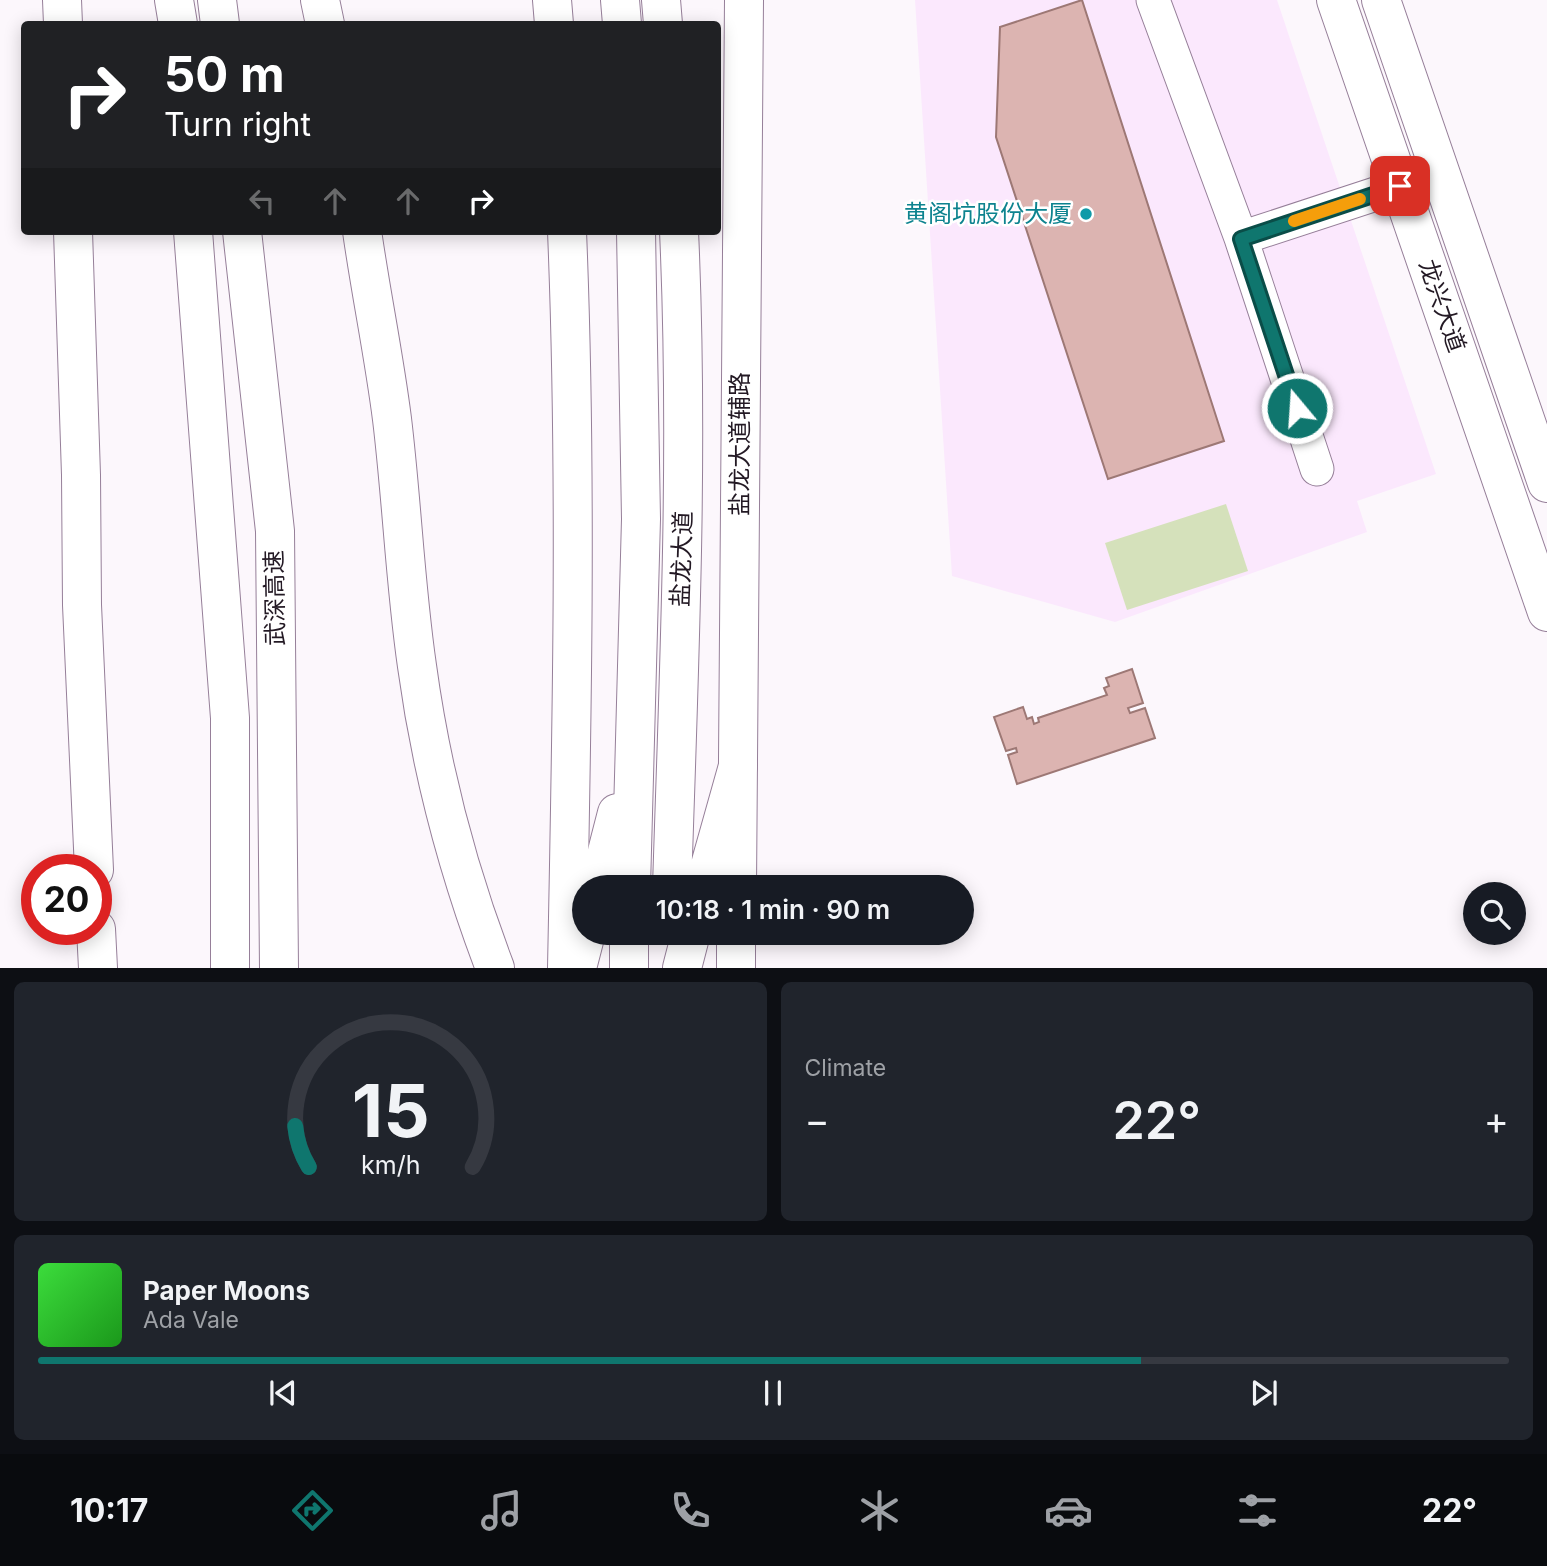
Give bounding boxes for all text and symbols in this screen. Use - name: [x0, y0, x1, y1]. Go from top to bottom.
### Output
- text: 50 m: [164, 45, 285, 104]
- icon: right: [49, 49, 140, 140]
- text: Turn right: [164, 105, 311, 144]
- pin: [1370, 156, 1430, 216]
- icon: arrive: [1381, 167, 1419, 205]
- icon: left: [243, 182, 281, 220]
- icon: ahead: [316, 182, 354, 220]
- icon: ahead: [389, 182, 427, 220]
- icon: right: [462, 182, 500, 220]
- place label: 黄阁坑股份大厦: [904, 199, 1072, 228]
- marker: 黄阁坑股份大厦: [1078, 206, 1094, 222]
- street label: 龙兴大道: [1413, 256, 1472, 356]
- position arrow: [1260, 371, 1334, 445]
- street label: 盐龙大道辅路: [725, 372, 754, 516]
- street label: 盐龙大道: [665, 511, 698, 607]
- street label: 武深高速: [259, 550, 290, 646]
- speed limit sign: 20: [21, 854, 112, 945]
- map controls: [1463, 882, 1526, 945]
- button: search: [1463, 882, 1526, 945]
- text: 10:18 · 1 min · 90 m: [656, 894, 890, 925]
- text: Climate: [805, 1054, 886, 1082]
- text: 15: [351, 1067, 429, 1156]
- text: 22°: [1112, 1089, 1201, 1152]
- text: −: [805, 1097, 830, 1143]
- text: +: [1484, 1097, 1509, 1143]
- text: km/h: [361, 1150, 420, 1180]
- text: Paper Moons: [143, 1275, 310, 1306]
- text: Ada Vale: [143, 1306, 239, 1334]
- icon: previous: [264, 1374, 302, 1412]
- icon: pause: [754, 1374, 792, 1412]
- icon: next: [1245, 1374, 1283, 1412]
- icon: directions: [288, 1486, 337, 1535]
- icon: music: [477, 1486, 526, 1535]
- icon: phone: [666, 1486, 715, 1535]
- icon: climate: [855, 1486, 904, 1535]
- icon: car: [1044, 1486, 1093, 1535]
- icon: filters: [1233, 1486, 1282, 1535]
- text: 10:17: [70, 1491, 148, 1530]
- text: 22°: [1422, 1491, 1477, 1530]

